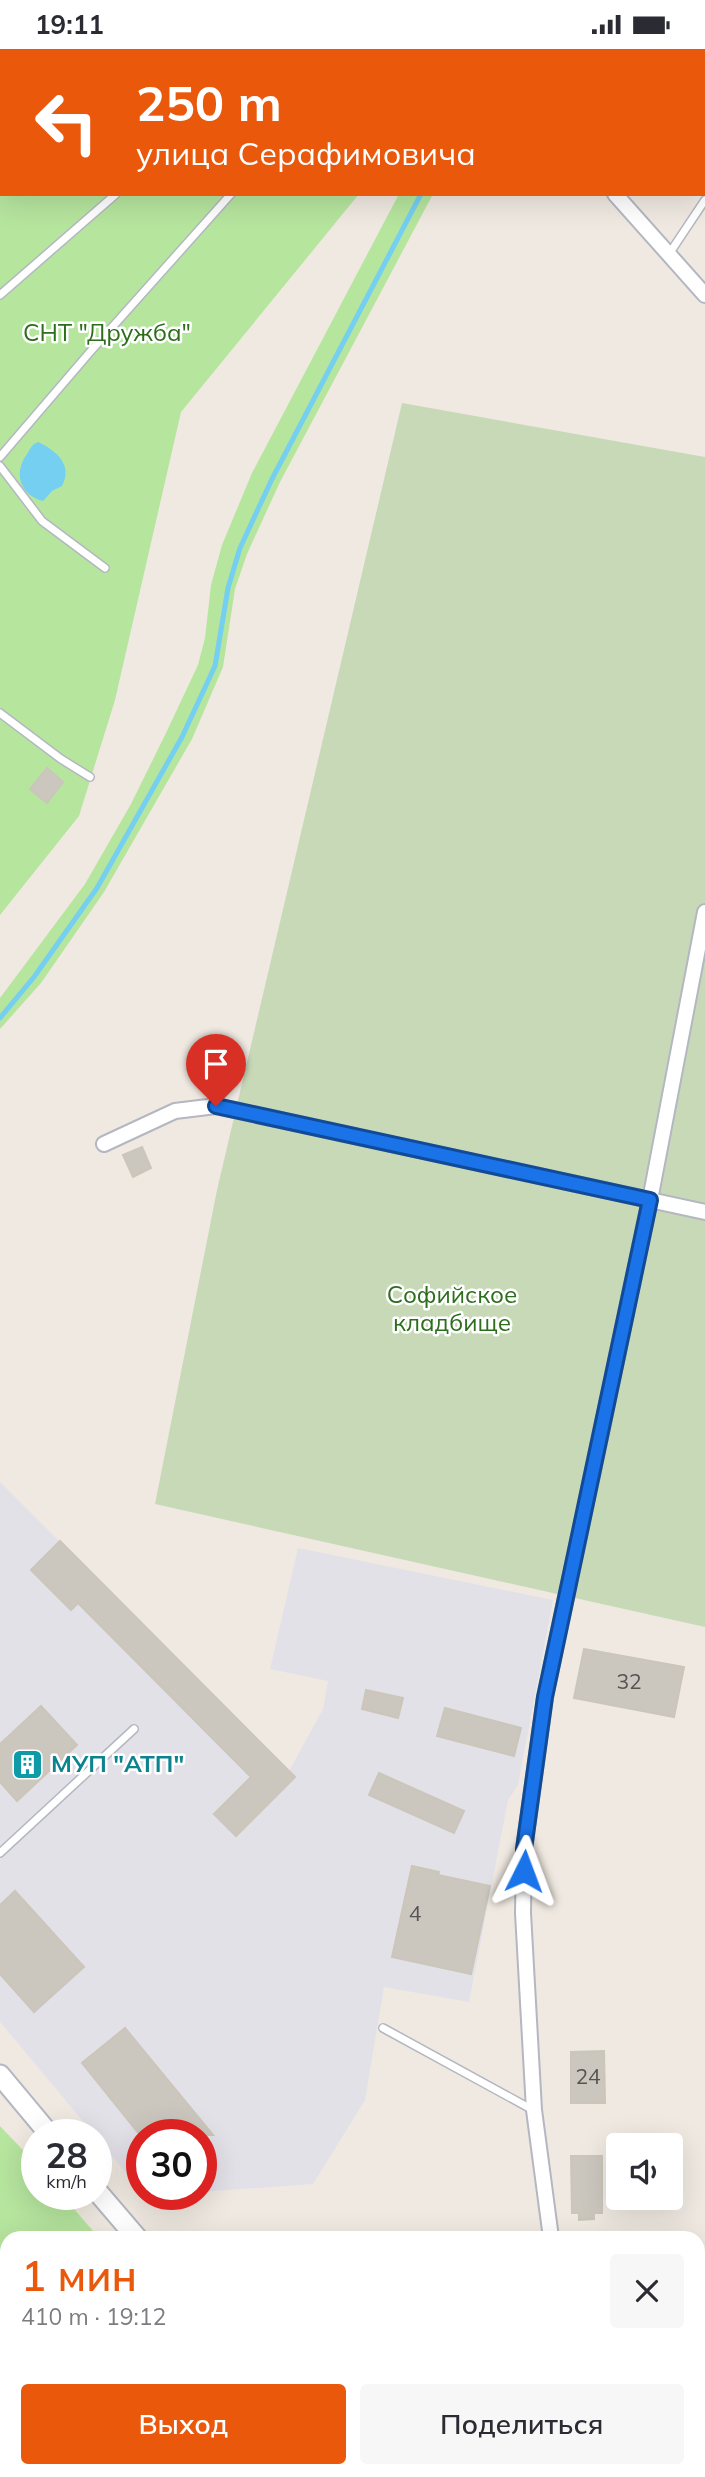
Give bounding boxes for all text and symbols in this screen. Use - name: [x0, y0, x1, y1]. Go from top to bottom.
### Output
- text: 19:11: [35, 8, 104, 41]
- text: 250 m: [136, 72, 282, 133]
- icon: left: [21, 77, 112, 168]
- text: улица Серафимовича: [136, 133, 476, 173]
- park label: СНТ "Дружба": [23, 317, 191, 347]
- pin: [186, 1034, 246, 1106]
- icon: arrive: [197, 1045, 235, 1083]
- park label: Софийское кладбище: [387, 1279, 517, 1337]
- house number: 32: [616, 1668, 642, 1694]
- building icon: МУП "АТП": [11, 1747, 45, 1781]
- place label: МУП "АТП": [51, 1748, 184, 1778]
- position arrow: [487, 1834, 561, 1908]
- house number: 4: [409, 1900, 422, 1926]
- house number: 24: [575, 2063, 601, 2089]
- speed limit sign: 30: [126, 2119, 217, 2210]
- text: 28: [45, 2133, 88, 2177]
- map controls: [606, 2133, 683, 2210]
- button: sound: [606, 2133, 683, 2210]
- text: km/h: [46, 2170, 87, 2193]
- text: 1 мин: [21, 2249, 137, 2302]
- button: close: [610, 2254, 684, 2328]
- text: 410 m · 19:12: [21, 2302, 166, 2331]
- button: Выход: [21, 2384, 346, 2464]
- button: Поделиться: [360, 2384, 684, 2464]

